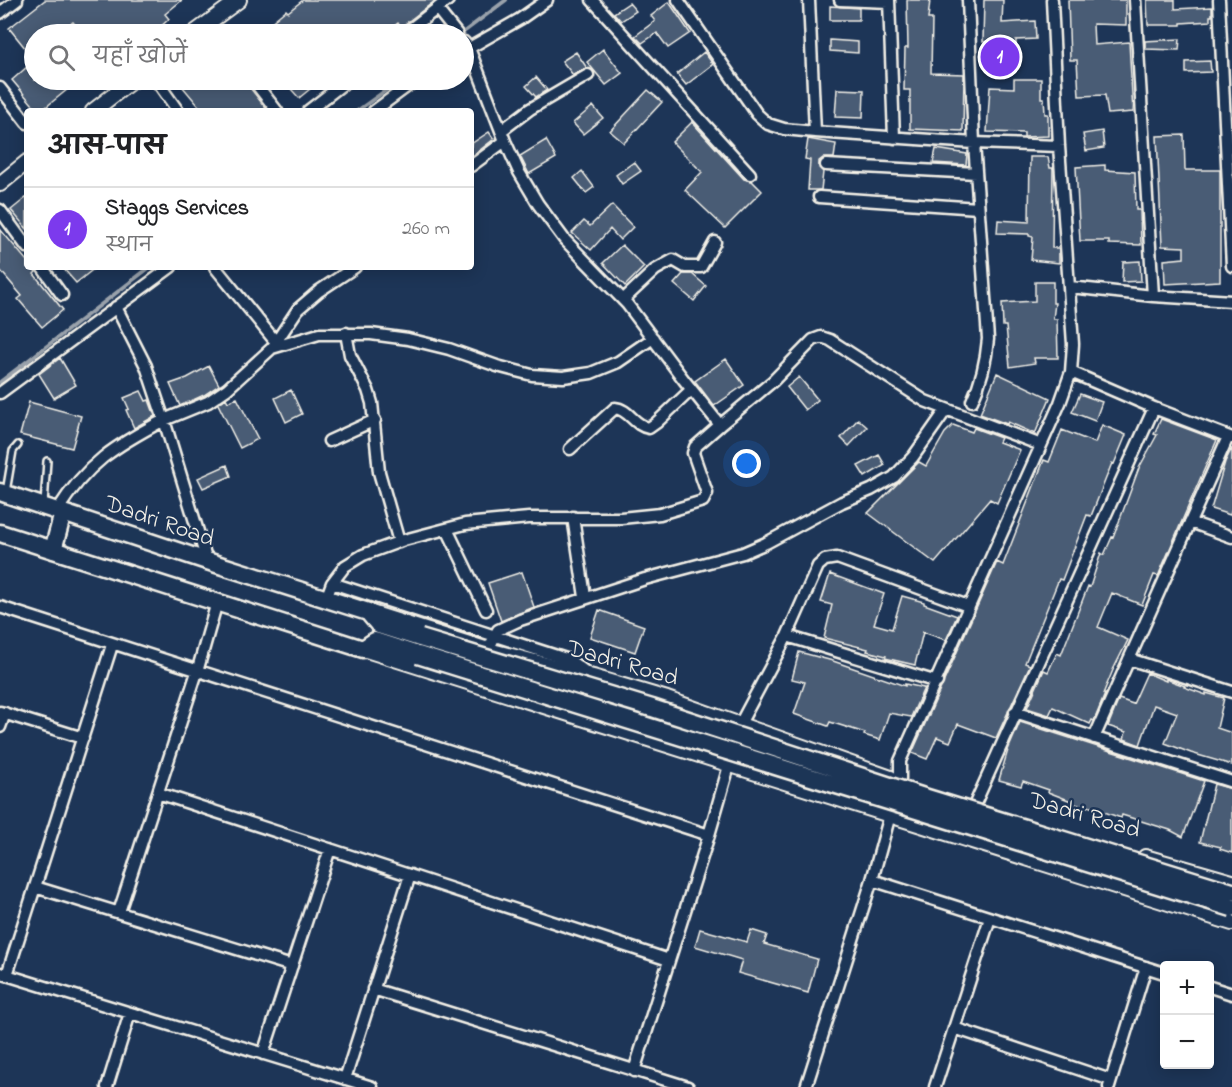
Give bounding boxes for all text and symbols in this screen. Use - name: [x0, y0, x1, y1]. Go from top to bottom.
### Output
- search box: [24, 24, 474, 90]
- pin: 1: [980, 34, 1020, 80]
- icon: search: [45, 41, 78, 74]
- text: यहाँ खोजें: [93, 42, 187, 74]
- text: आस-पास: [48, 129, 166, 167]
- text: Staggs Services: [105, 193, 249, 225]
- text: 1: [64, 215, 71, 244]
- text: 260 m: [402, 215, 450, 244]
- text: स्थान: [105, 232, 152, 261]
- your location: [732, 449, 761, 478]
- street label: Dadri Road: [99, 487, 219, 558]
- street label: Dadri Road: [562, 632, 682, 697]
- street label: Dadri Road: [1024, 784, 1144, 849]
- map controls: [1160, 961, 1214, 1069]
- button: +: [1160, 961, 1214, 1015]
- button: −: [1160, 1015, 1214, 1069]

